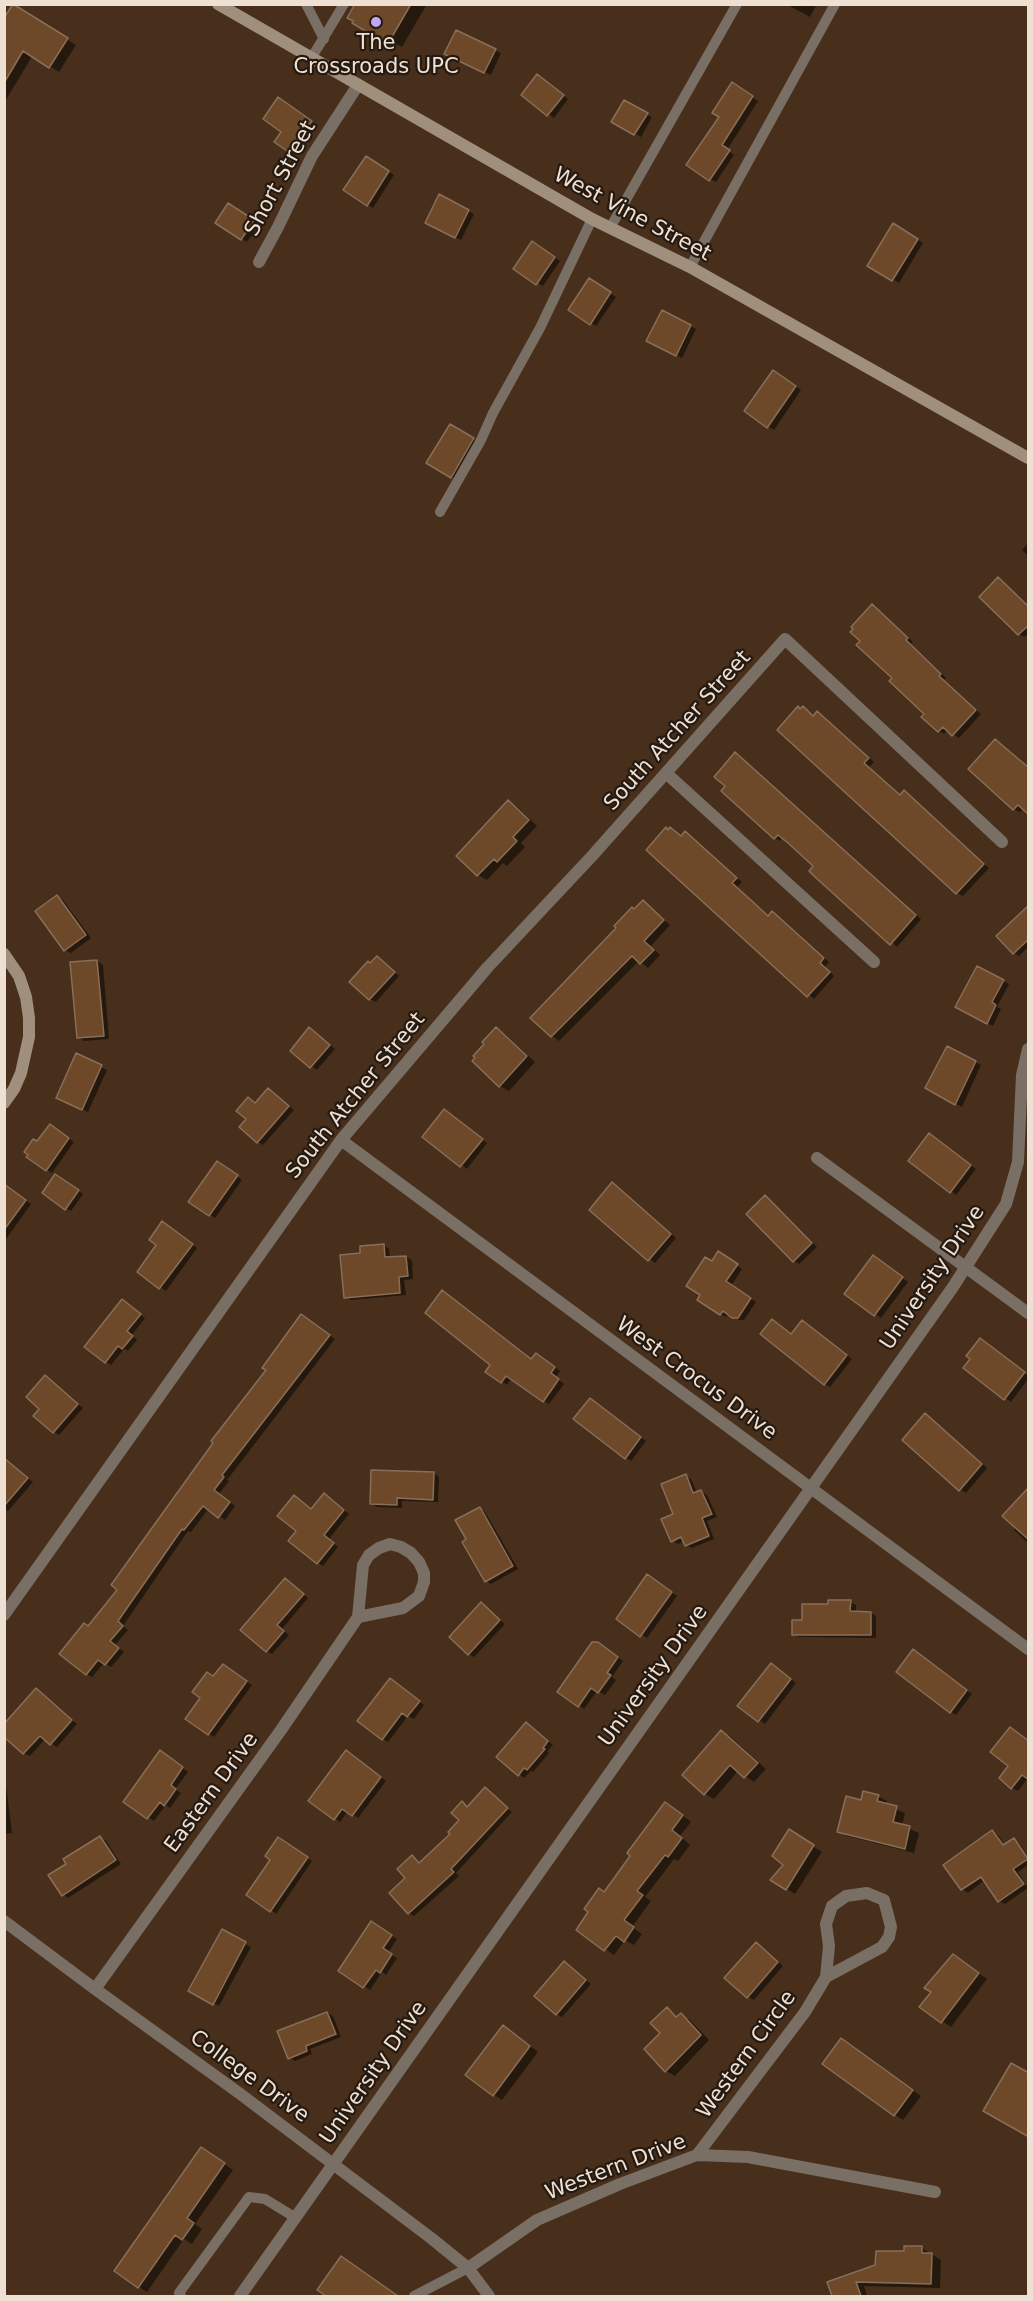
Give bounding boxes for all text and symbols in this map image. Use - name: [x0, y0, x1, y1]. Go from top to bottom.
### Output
- marker: The Crossroads UPC: [369, 15, 383, 29]
- place label: The Crossroads UPC: [293, 31, 459, 81]
- street label: Short Street: [240, 117, 322, 241]
- street label: West Vine Street: [549, 163, 715, 267]
- street label: South Atcher Street: [599, 646, 757, 816]
- street label: South Atcher Street: [281, 1008, 431, 1184]
- street label: University Drive: [875, 1201, 991, 1355]
- street label: West Crocus Drive: [611, 1312, 781, 1446]
- street label: University Drive: [594, 1600, 714, 1752]
- street label: Eastern Drive: [160, 1728, 264, 1858]
- street label: Western Circle: [692, 1986, 802, 2124]
- street label: University Drive: [315, 1997, 433, 2149]
- street label: College Drive: [185, 2025, 313, 2129]
- street label: Western Drive: [542, 2130, 690, 2206]

